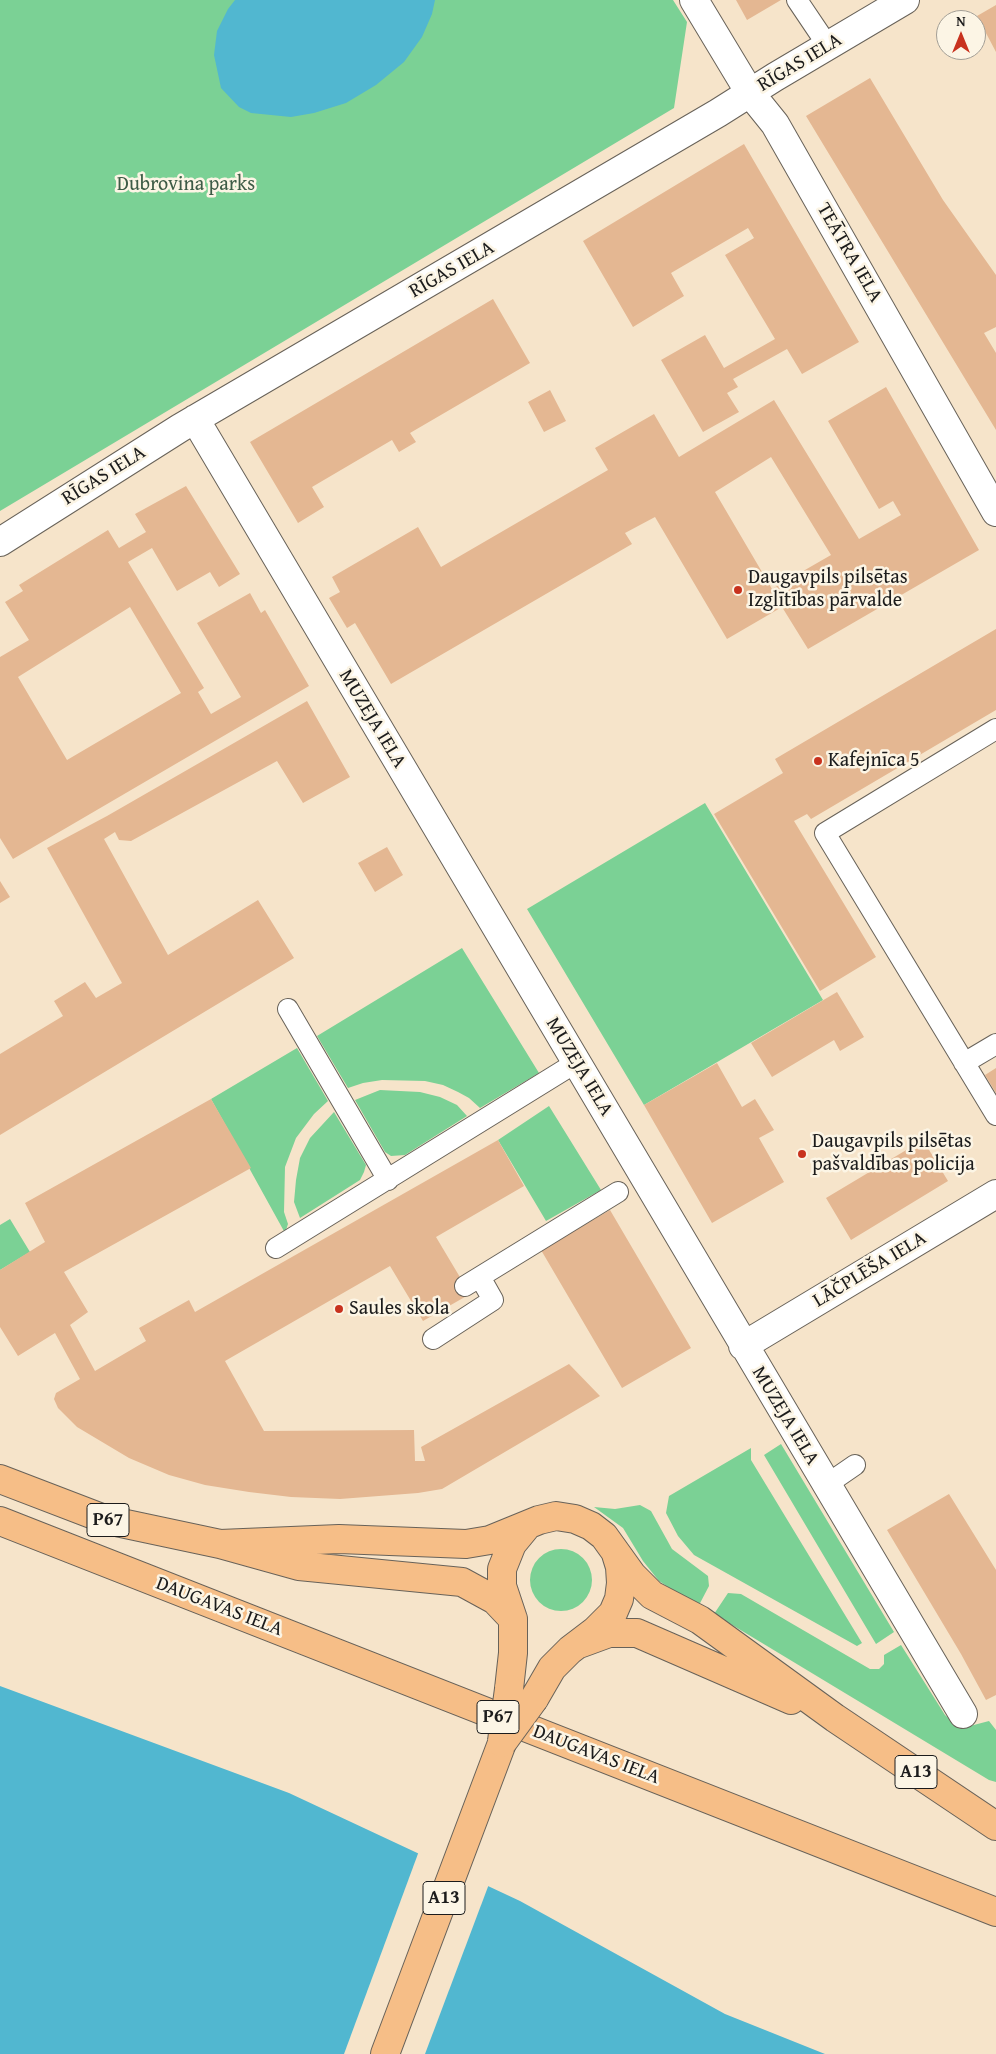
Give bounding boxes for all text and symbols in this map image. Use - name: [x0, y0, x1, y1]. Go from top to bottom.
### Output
- north arrow: [936, 10, 986, 60]
- text: N: [956, 11, 966, 31]
- street label: RĪGAS IELA: [754, 29, 846, 97]
- park label: Dubrovina parks: [117, 173, 255, 197]
- street label: TEĀTRA IELA: [811, 199, 887, 307]
- street label: RĪGAS IELA: [405, 236, 499, 304]
- street label: RĪGAS IELA: [58, 441, 150, 511]
- place label: Daugavpils pilsētas Izglītības pārvalde: [748, 566, 908, 613]
- marker: Daugavpils pilsētas Izglītības pārvalde: [732, 584, 744, 596]
- street label: MUZEJA IELA: [333, 665, 411, 773]
- place label: Kafejnīca 5: [828, 749, 920, 773]
- marker: Kafejnīca 5: [812, 755, 824, 767]
- street label: MUZEJA IELA: [540, 1013, 618, 1121]
- place label: Daugavpils pilsētas pašvaldības policija: [812, 1130, 975, 1177]
- marker: Daugavpils pilsētas pašvaldības policija: [796, 1148, 808, 1160]
- street label: LĀČPLĒŠA IELA: [809, 1227, 931, 1313]
- place label: Saules skola: [349, 1297, 449, 1321]
- marker: Saules skola: [333, 1303, 345, 1315]
- street label: MUZEJA IELA: [746, 1362, 824, 1470]
- road number: P67: [87, 1504, 129, 1536]
- street label: DAUGAVAS IELA: [152, 1572, 286, 1642]
- road number: P67: [477, 1700, 519, 1734]
- street label: DAUGAVAS IELA: [529, 1720, 663, 1790]
- road number: A13: [895, 1755, 937, 1788]
- road number: A13: [423, 1882, 465, 1915]

